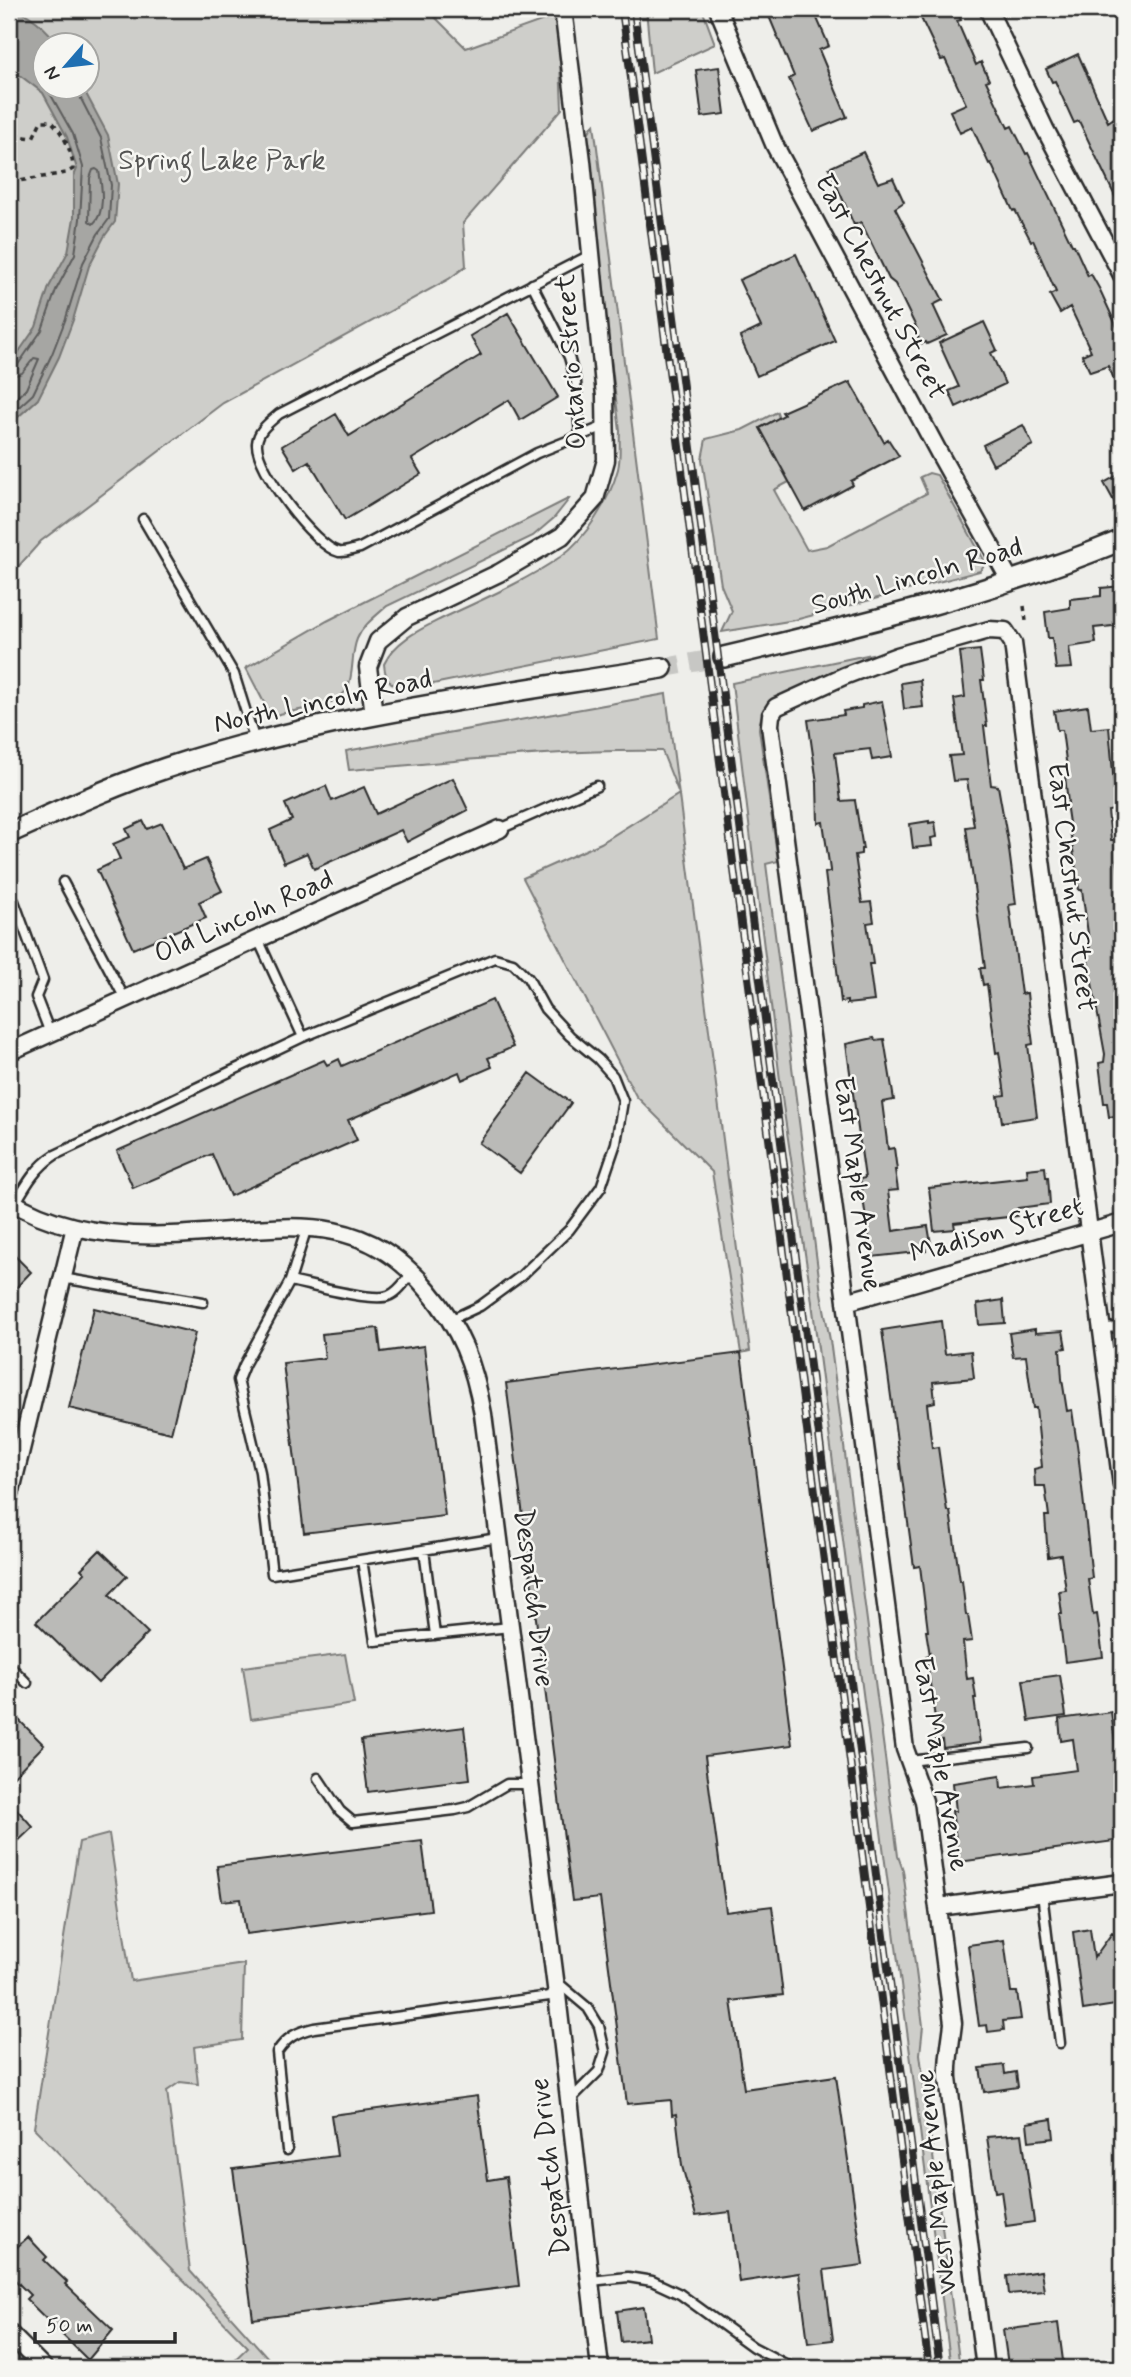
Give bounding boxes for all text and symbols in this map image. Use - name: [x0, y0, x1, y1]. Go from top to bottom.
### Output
- north arrow: [32, 32, 102, 102]
- text: N: [38, 62, 66, 85]
- park label: Spring Lake Park: [118, 143, 326, 183]
- street label: East Chestnut Street: [805, 168, 955, 406]
- street label: Ontario Street: [547, 272, 597, 451]
- street label: South Lincoln Road: [807, 529, 1027, 625]
- street label: North Lincoln Road: [210, 661, 436, 743]
- street label: East Chestnut Street: [1037, 760, 1105, 1014]
- street label: Old Lincoln Road: [148, 861, 340, 973]
- street label: East Maple Avenue: [824, 1074, 890, 1294]
- street label: Madison Street: [906, 1189, 1088, 1273]
- street label: Despatch Drive: [504, 1507, 562, 1689]
- street label: East Maple Avenue: [903, 1654, 977, 1874]
- street label: West Maple Avenue: [907, 2068, 967, 2296]
- street label: Despatch Drive: [522, 2076, 580, 2258]
- scale bar: [35, 2300, 175, 2344]
- text: 50 m: [46, 2312, 93, 2340]

